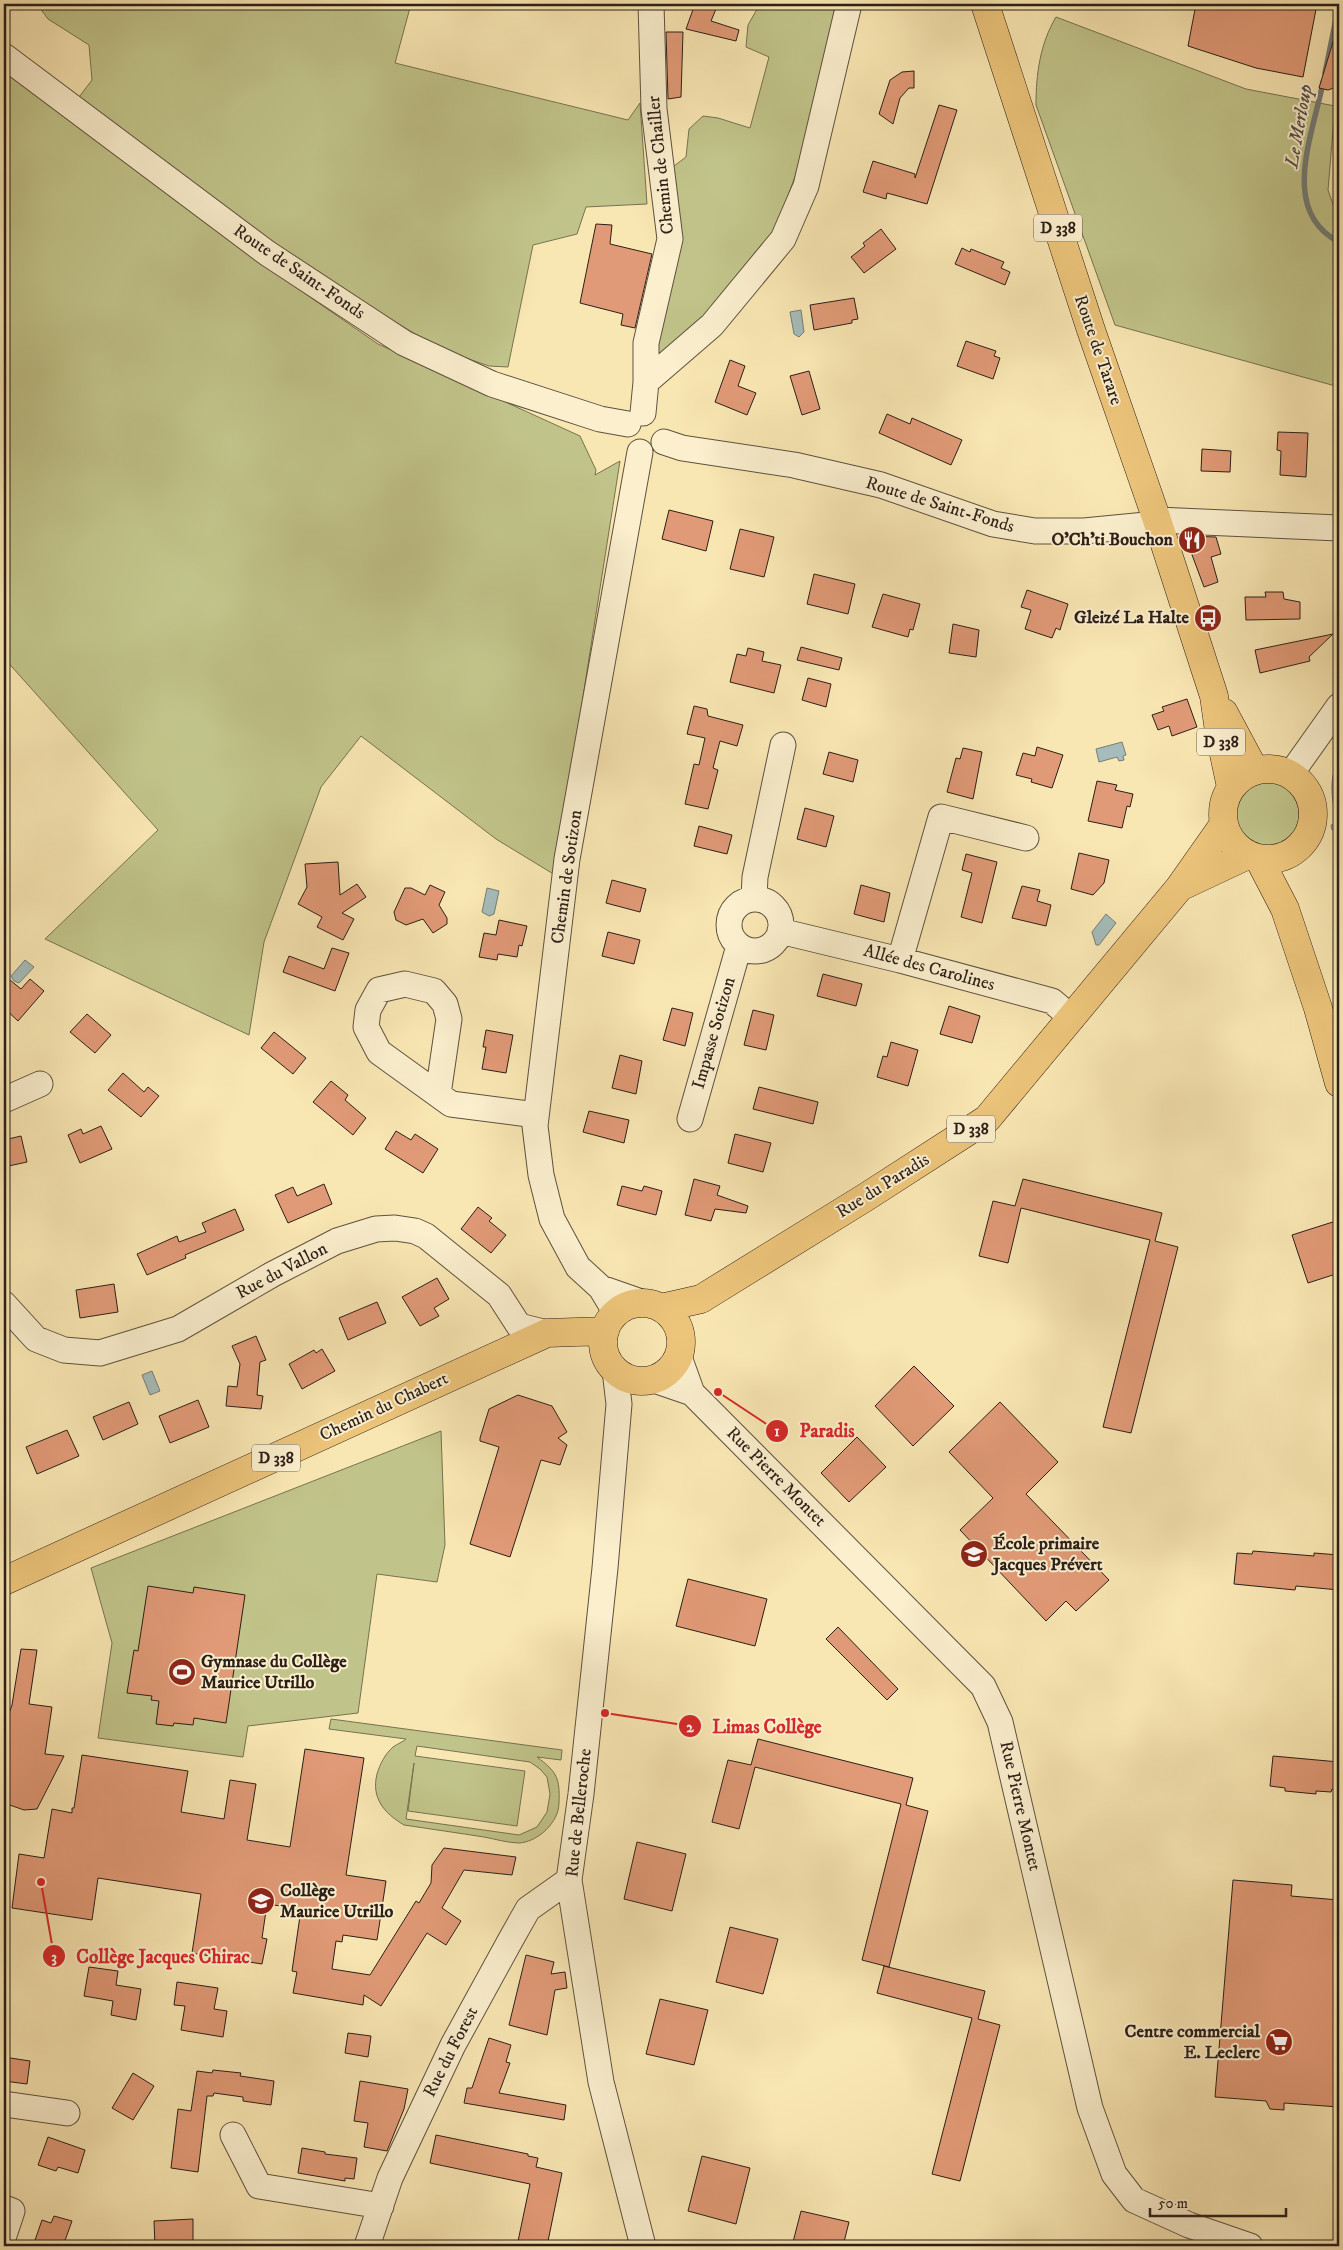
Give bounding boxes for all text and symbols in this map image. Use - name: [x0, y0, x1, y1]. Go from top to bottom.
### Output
- water label: Le Merloup: [1280, 82, 1319, 171]
- street label: Chemin de Chailler: [643, 94, 679, 235]
- road number: D 338: [1034, 214, 1082, 242]
- street label: Route de Saint-Fonds: [229, 220, 369, 324]
- street label: Route de Tarare: [1069, 292, 1127, 408]
- street label: Route de Saint-Fonds: [863, 472, 1017, 538]
- restaurant icon: O’Ch’ti Bouchon: [1177, 525, 1207, 555]
- place label: O’Ch’ti Bouchon: [1051, 529, 1174, 551]
- bus stop icon: Gleizé La Halte: [1193, 603, 1223, 633]
- place label: Gleizé La Halte: [1074, 607, 1190, 629]
- road number: D 338: [1197, 729, 1245, 756]
- street label: Chemin de Sotizon: [547, 808, 587, 945]
- street label: Allée des Carolines: [861, 940, 997, 996]
- street label: Impasse Sotizon: [688, 974, 741, 1092]
- road number: D 338: [947, 1116, 995, 1142]
- street label: Rue du Paradis: [832, 1149, 934, 1223]
- street label: Rue du Vallon: [233, 1237, 332, 1304]
- street label: Chemin du Chabert: [316, 1368, 452, 1446]
- callout: Paradis: [764, 1414, 864, 1448]
- text: Paradis: [800, 1420, 855, 1443]
- street label: Rue Pierre Montet: [721, 1422, 831, 1532]
- text: 1: [774, 1422, 780, 1441]
- road number: D 338: [252, 1445, 300, 1472]
- place label: École primaire Jacques Prévert: [991, 1532, 1103, 1576]
- school or university icon: École primaire Jacques Prévert: [959, 1539, 989, 1569]
- place label: Gymnase du Collège Maurice Utrillo: [201, 1651, 347, 1694]
- sports icon: Gymnase du Collège Maurice Utrillo: [167, 1657, 197, 1687]
- callout: Limas Collège: [678, 1709, 832, 1743]
- text: Limas Collège: [712, 1716, 822, 1739]
- text: 2: [686, 1718, 694, 1737]
- street label: Rue Pierre Montet: [994, 1739, 1046, 1873]
- street label: Rue de Belleroche: [561, 1748, 597, 1878]
- place label: Collège Maurice Utrillo: [280, 1880, 394, 1923]
- school or university icon: Collège Maurice Utrillo: [246, 1886, 276, 1916]
- callout: Collège Jacques Chirac: [41, 1939, 260, 1973]
- text: Collège Jacques Chirac: [76, 1946, 250, 1970]
- text: 3: [51, 1948, 57, 1967]
- street label: Rue du Forest: [419, 2003, 483, 2101]
- place label: Centre commercial E. Leclerc: [1124, 2021, 1261, 2064]
- supermarket icon: Centre commercial E. Leclerc: [1264, 2027, 1294, 2057]
- scale bar: [1150, 2185, 1287, 2217]
- text: 50 m: [1158, 2194, 1188, 2213]

